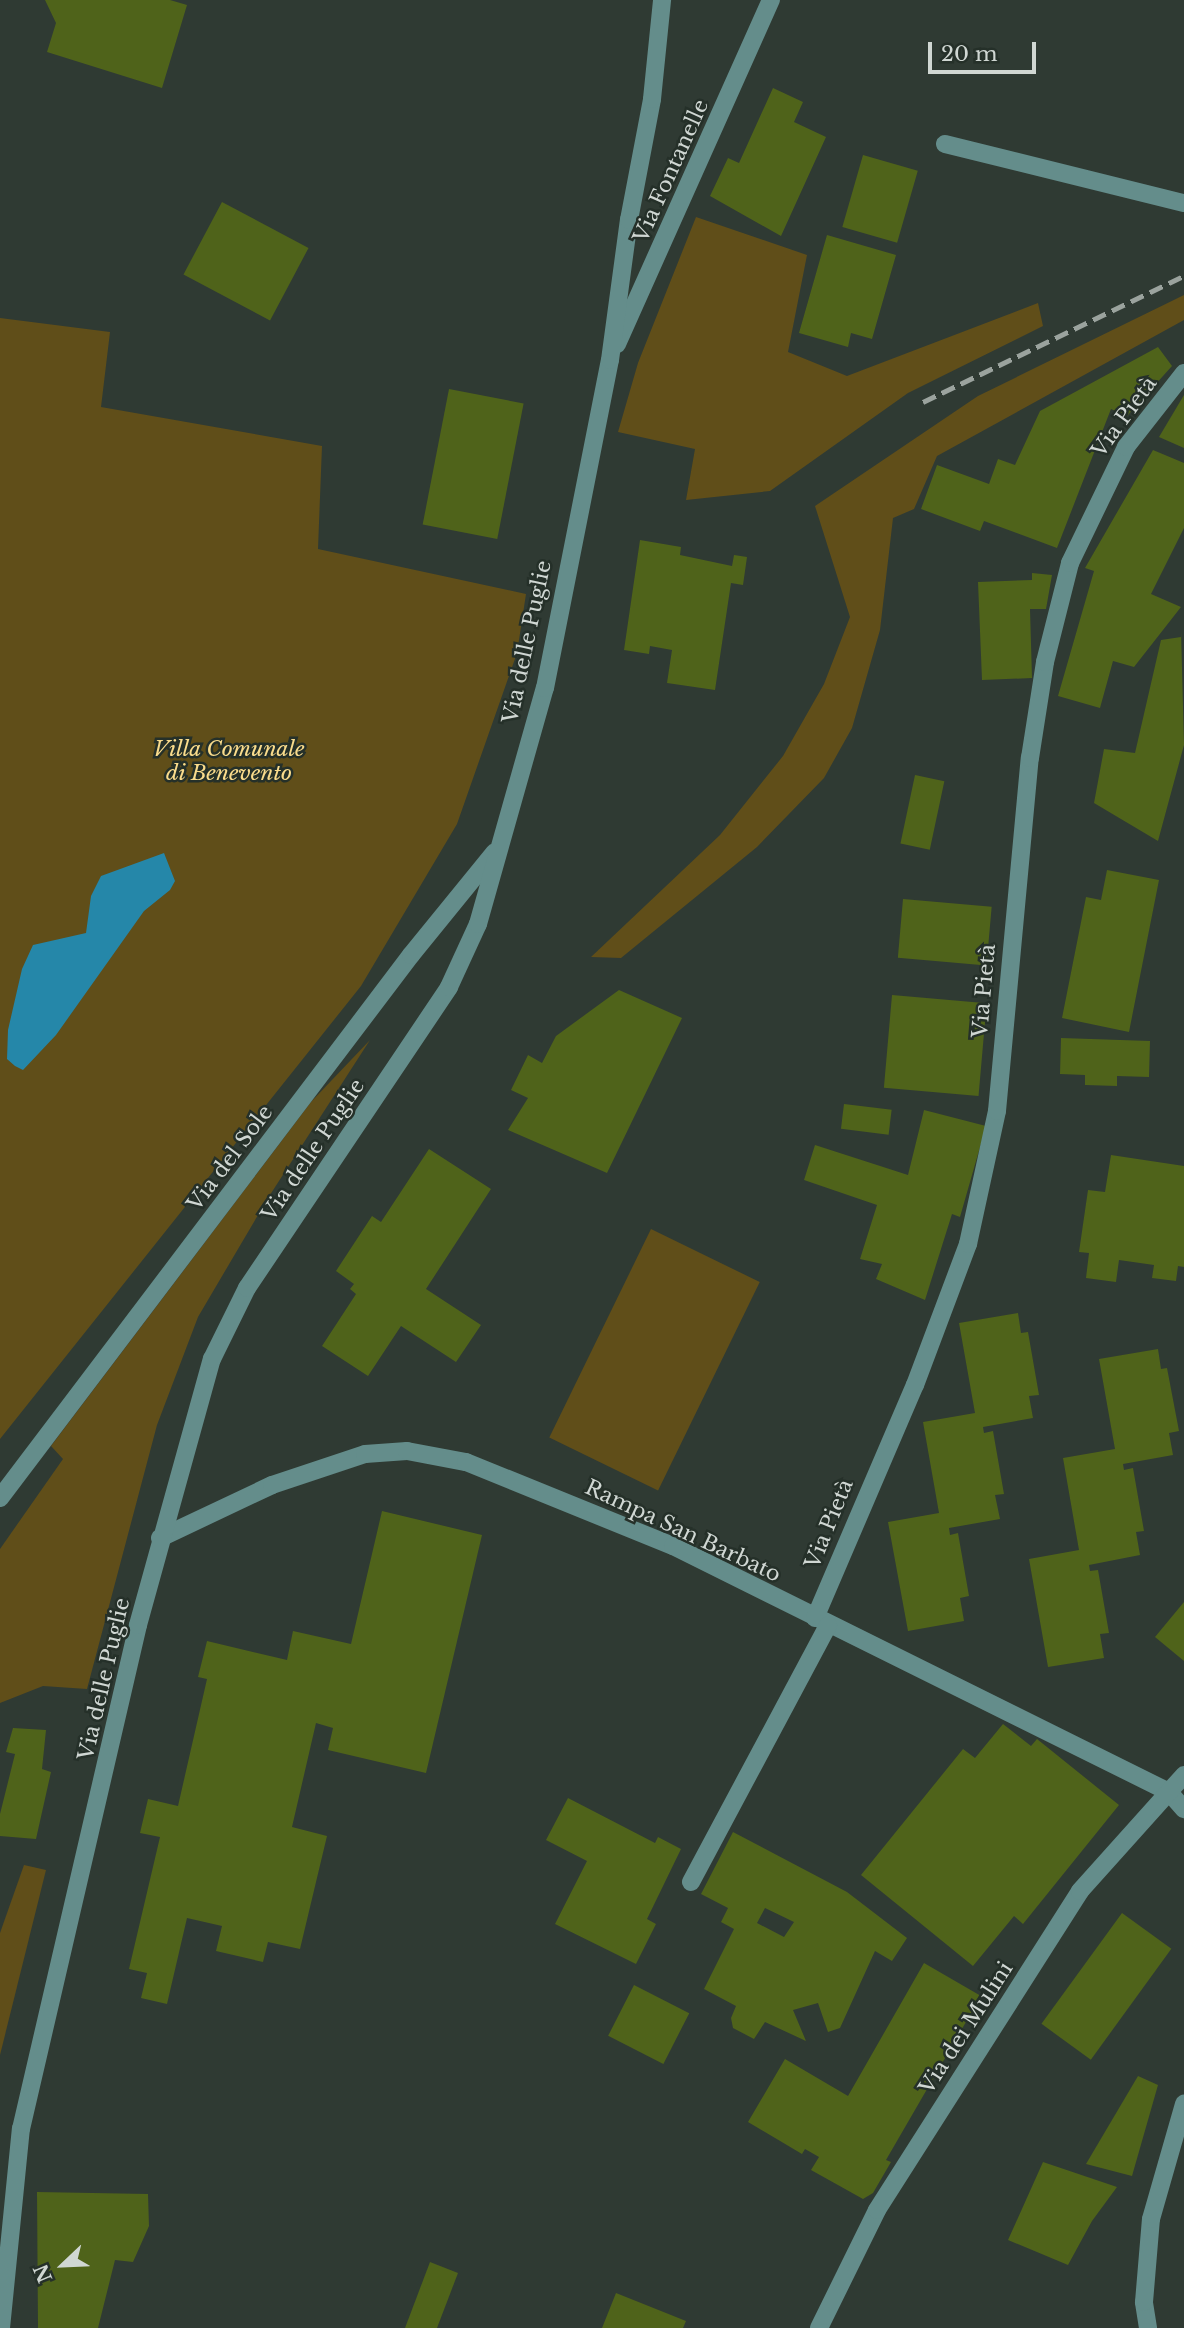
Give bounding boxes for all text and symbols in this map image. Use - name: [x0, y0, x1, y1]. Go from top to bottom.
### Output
- scale bar: [932, 28, 1040, 72]
- text: 20 m: [941, 41, 998, 67]
- street label: Via Fontanelle: [628, 95, 714, 247]
- street label: Via Pietà: [1086, 371, 1162, 463]
- street label: Via delle Puglie: [497, 558, 557, 726]
- park label: Villa Comunale di Benevento: [153, 736, 305, 786]
- street label: Via Pietà: [967, 943, 1001, 1039]
- street label: Via delle Puglie: [256, 1074, 370, 1226]
- street label: Via del Sole: [182, 1100, 278, 1216]
- street label: Rampa San Barbato: [581, 1475, 785, 1587]
- street label: Via Pietà: [800, 1476, 858, 1572]
- street label: Via delle Puglie: [73, 1595, 135, 1763]
- street label: Via dei Mulini: [914, 1957, 1018, 2099]
- north arrow: [28, 2230, 98, 2300]
- text: N: [29, 2261, 57, 2286]

